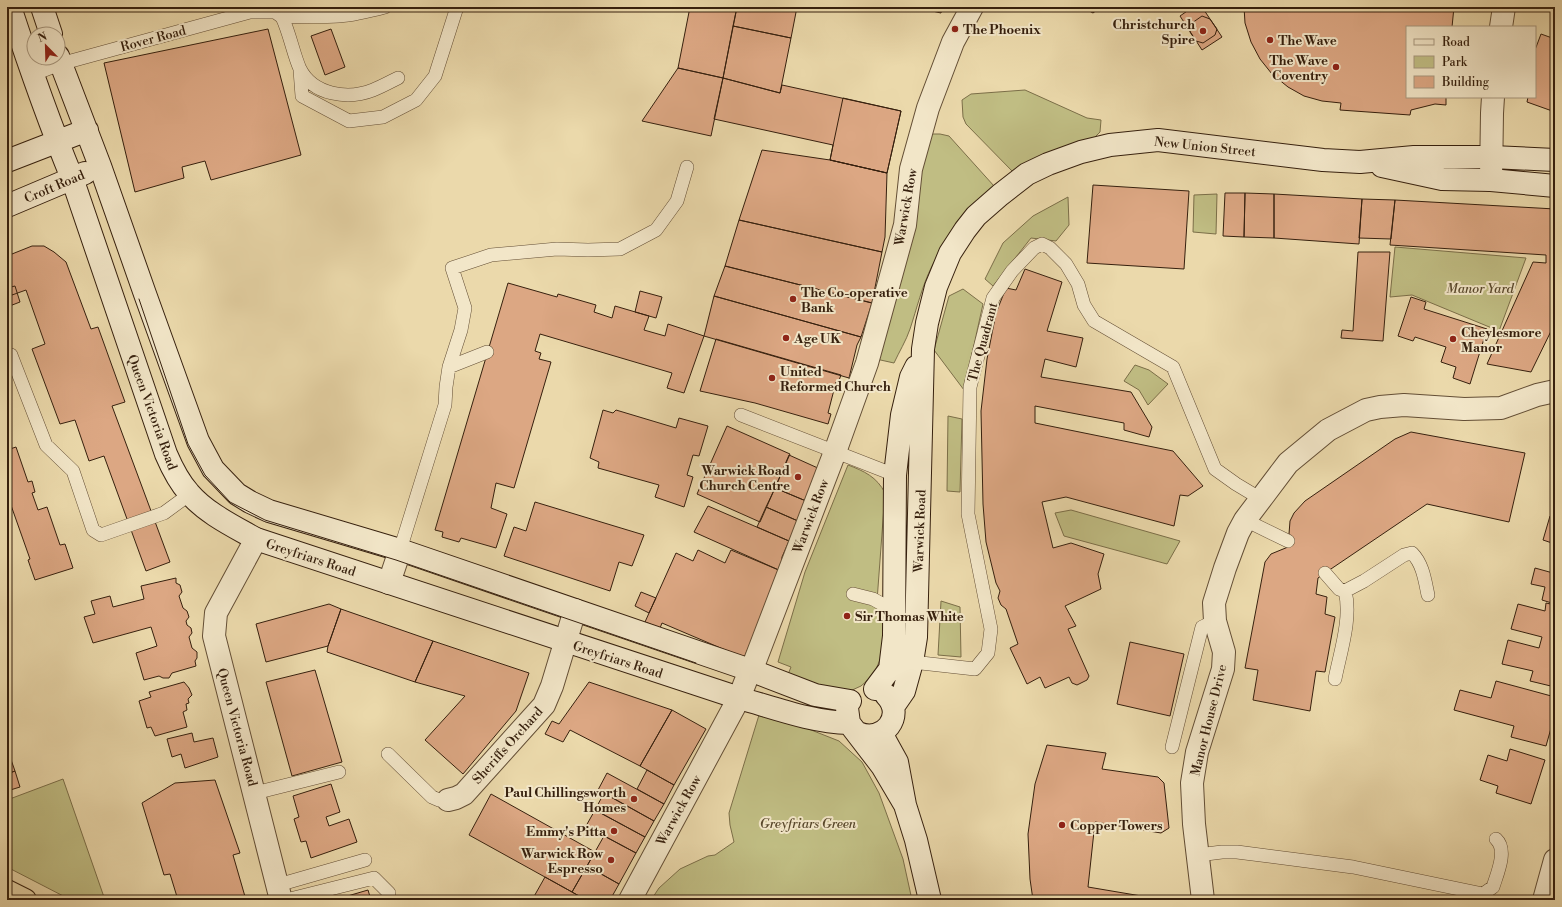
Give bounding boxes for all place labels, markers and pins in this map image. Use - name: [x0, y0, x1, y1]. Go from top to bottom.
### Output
- place label: Christchurch Spire: [1113, 17, 1195, 48]
- place label: The Phoenix: [963, 22, 1041, 38]
- marker: The Phoenix: [950, 24, 960, 34]
- marker: Christchurch Spire: [1198, 26, 1208, 36]
- place label: The Wave: [1278, 33, 1337, 49]
- marker: The Wave: [1265, 35, 1275, 45]
- place label: The Wave Coventry: [1269, 53, 1328, 84]
- marker: The Wave Coventry: [1331, 62, 1341, 72]
- place label: The Co-operative Bank: [801, 285, 908, 316]
- marker: The Co-operative Bank: [788, 294, 798, 304]
- place label: Cheylesmore Manor: [1461, 325, 1542, 356]
- place label: Age UK: [793, 331, 841, 347]
- marker: Age UK: [781, 333, 791, 343]
- marker: Cheylesmore Manor: [1448, 334, 1458, 344]
- place label: United Reformed Church: [780, 364, 891, 395]
- marker: United Reformed Church: [767, 373, 777, 383]
- place label: Warwick Road Church Centre: [699, 463, 790, 494]
- marker: Warwick Road Church Centre: [793, 472, 803, 482]
- place label: Sir Thomas White: [855, 609, 964, 625]
- marker: Sir Thomas White: [842, 611, 852, 621]
- place label: Paul Chillingsworth Homes: [504, 785, 626, 816]
- marker: Paul Chillingsworth Homes: [629, 794, 639, 804]
- place label: Copper Towers: [1070, 818, 1163, 834]
- marker: Copper Towers: [1057, 820, 1067, 830]
- place label: Emmy's Pitta: [526, 824, 607, 840]
- marker: Emmy's Pitta: [609, 826, 619, 836]
- place label: Warwick Row Espresso: [520, 846, 604, 877]
- marker: Warwick Row Espresso: [606, 855, 616, 865]

